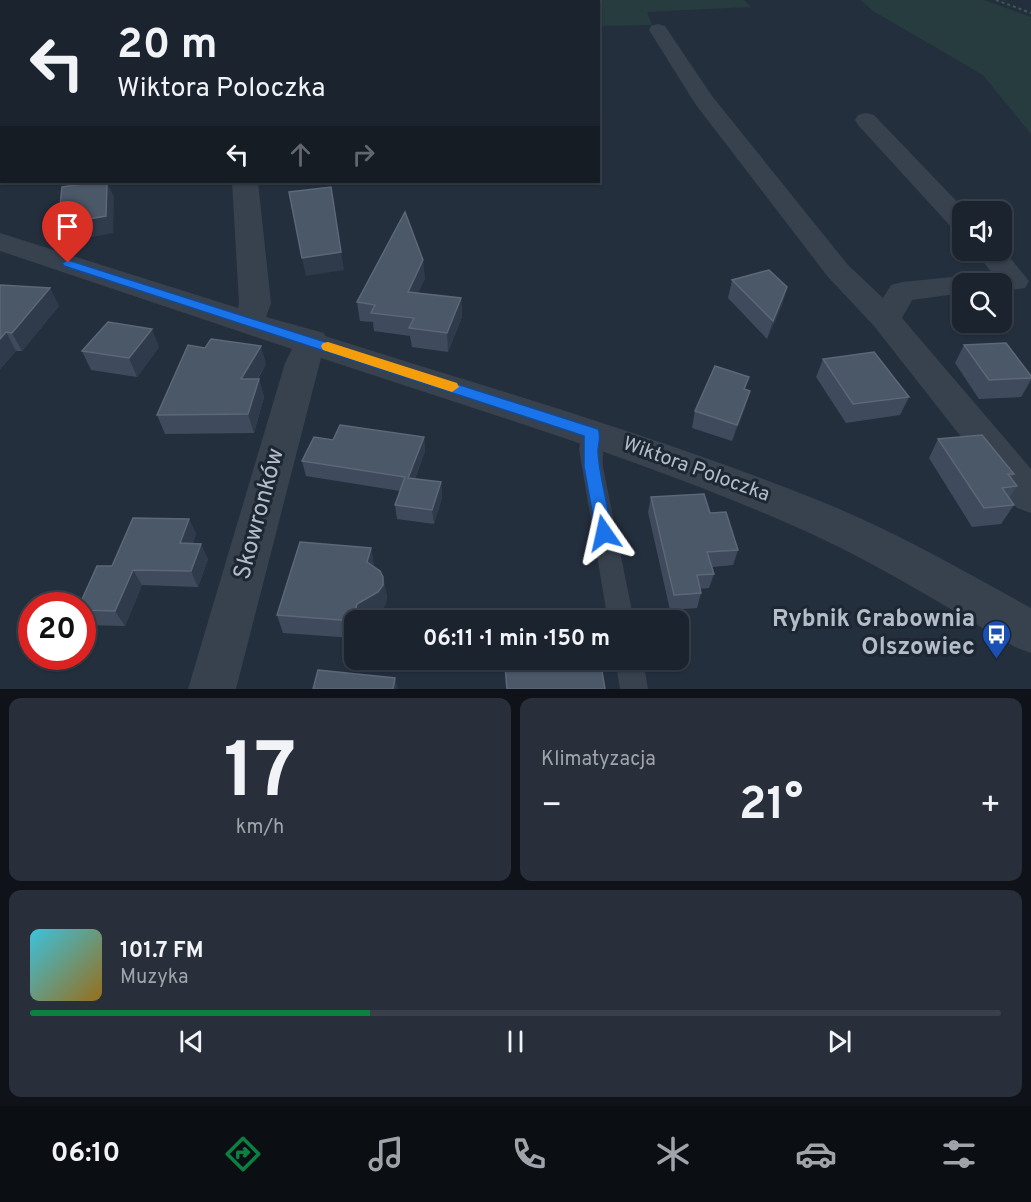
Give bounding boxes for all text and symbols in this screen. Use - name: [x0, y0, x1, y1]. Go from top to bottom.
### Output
- text: 20 m: [117, 20, 218, 73]
- icon: left: [18, 24, 96, 102]
- text: Wiktora Poloczka: [117, 72, 325, 106]
- icon: left: [221, 138, 254, 171]
- icon: ahead: [284, 138, 317, 171]
- icon: right: [347, 138, 380, 171]
- pin: [42, 201, 93, 263]
- map controls: [952, 201, 1012, 333]
- button: sound: [952, 201, 1012, 261]
- icon: arrive: [51, 210, 84, 243]
- button: search: [952, 273, 1012, 333]
- street label: Wiktora Poloczka: [619, 431, 773, 509]
- street label: Skowronków: [228, 445, 292, 583]
- position arrow: [572, 501, 636, 565]
- speed limit sign: 20: [18, 592, 96, 670]
- place label: Rybnik Grabownia Olszowiec: [772, 605, 975, 663]
- bus stop icon: Rybnik Grabownia Olszowiec: [980, 618, 1012, 660]
- text: 06:11 · 1 min · 150 m: [423, 626, 610, 653]
- text: 17: [224, 726, 296, 825]
- text: Klimatyzacja: [541, 747, 656, 773]
- text: 21°: [739, 778, 803, 835]
- text: −: [541, 786, 562, 828]
- text: +: [980, 786, 1001, 828]
- text: km/h: [236, 815, 284, 841]
- text: 101.7 FM: [120, 938, 203, 965]
- text: Muzyka: [120, 965, 188, 991]
- icon: previous: [175, 1025, 208, 1058]
- icon: pause: [499, 1025, 532, 1058]
- icon: next: [823, 1025, 856, 1058]
- icon: directions: [222, 1133, 264, 1175]
- icon: music: [365, 1133, 407, 1175]
- icon: phone: [508, 1133, 550, 1175]
- icon: climate: [652, 1133, 694, 1175]
- icon: car: [795, 1133, 837, 1175]
- icon: filters: [938, 1133, 980, 1175]
- text: 06:10: [51, 1137, 120, 1171]

